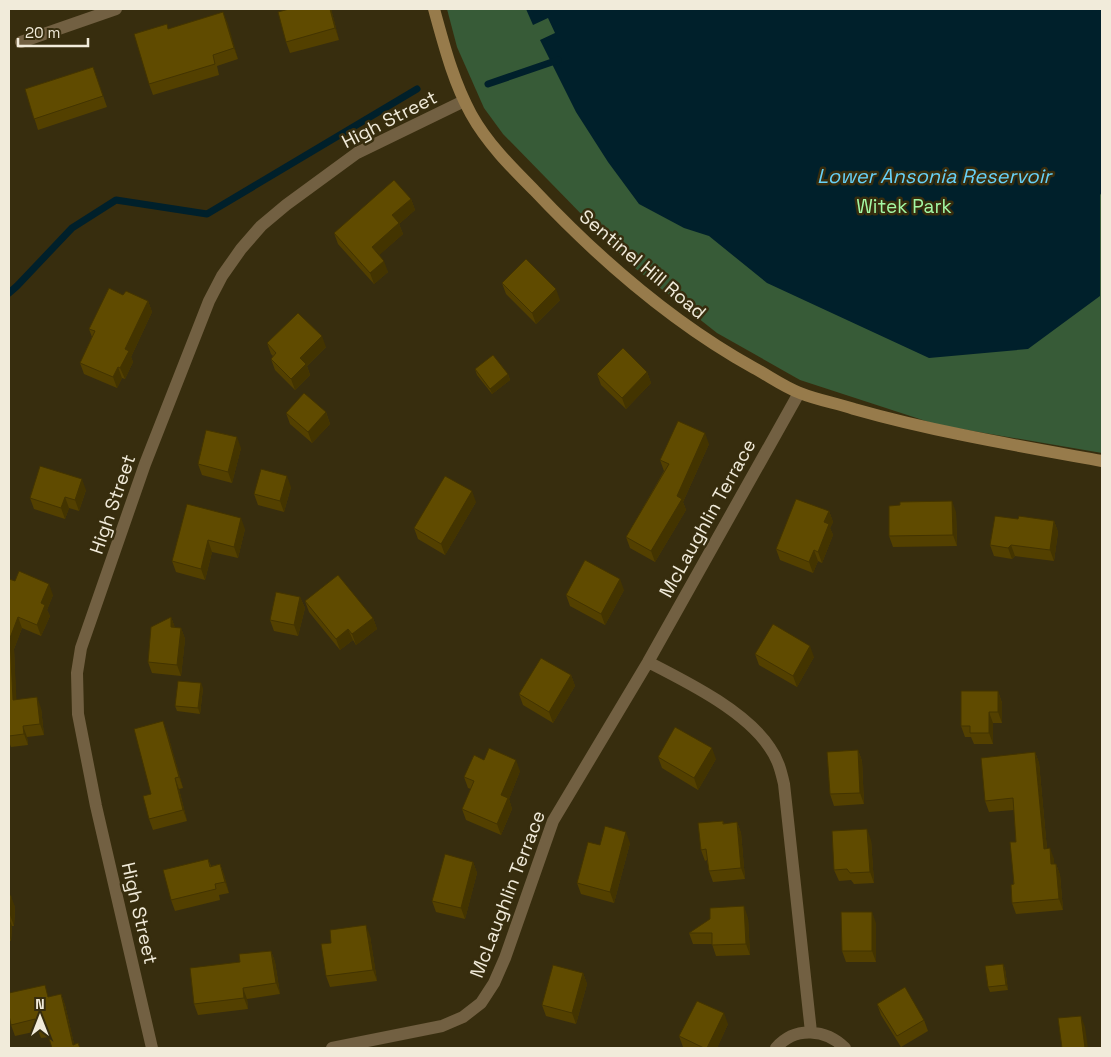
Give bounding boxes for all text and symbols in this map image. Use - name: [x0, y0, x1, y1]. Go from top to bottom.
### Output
- scale bar: [18, 15, 88, 47]
- text: 20 m: [25, 23, 60, 42]
- street label: High Street: [337, 85, 441, 154]
- water label: Lower Ansonia Reservoir: [817, 163, 1054, 189]
- park label: Witek Park: [856, 194, 952, 219]
- street label: Sentinel Hill Road: [574, 204, 711, 325]
- street label: McLaughlin Terrace: [653, 435, 761, 602]
- street label: High Street: [84, 451, 141, 557]
- street label: McLaughlin Terrace: [464, 807, 551, 982]
- street label: High Street: [116, 860, 163, 967]
- north arrow: [15, 992, 65, 1042]
- text: N: [35, 995, 45, 1013]

